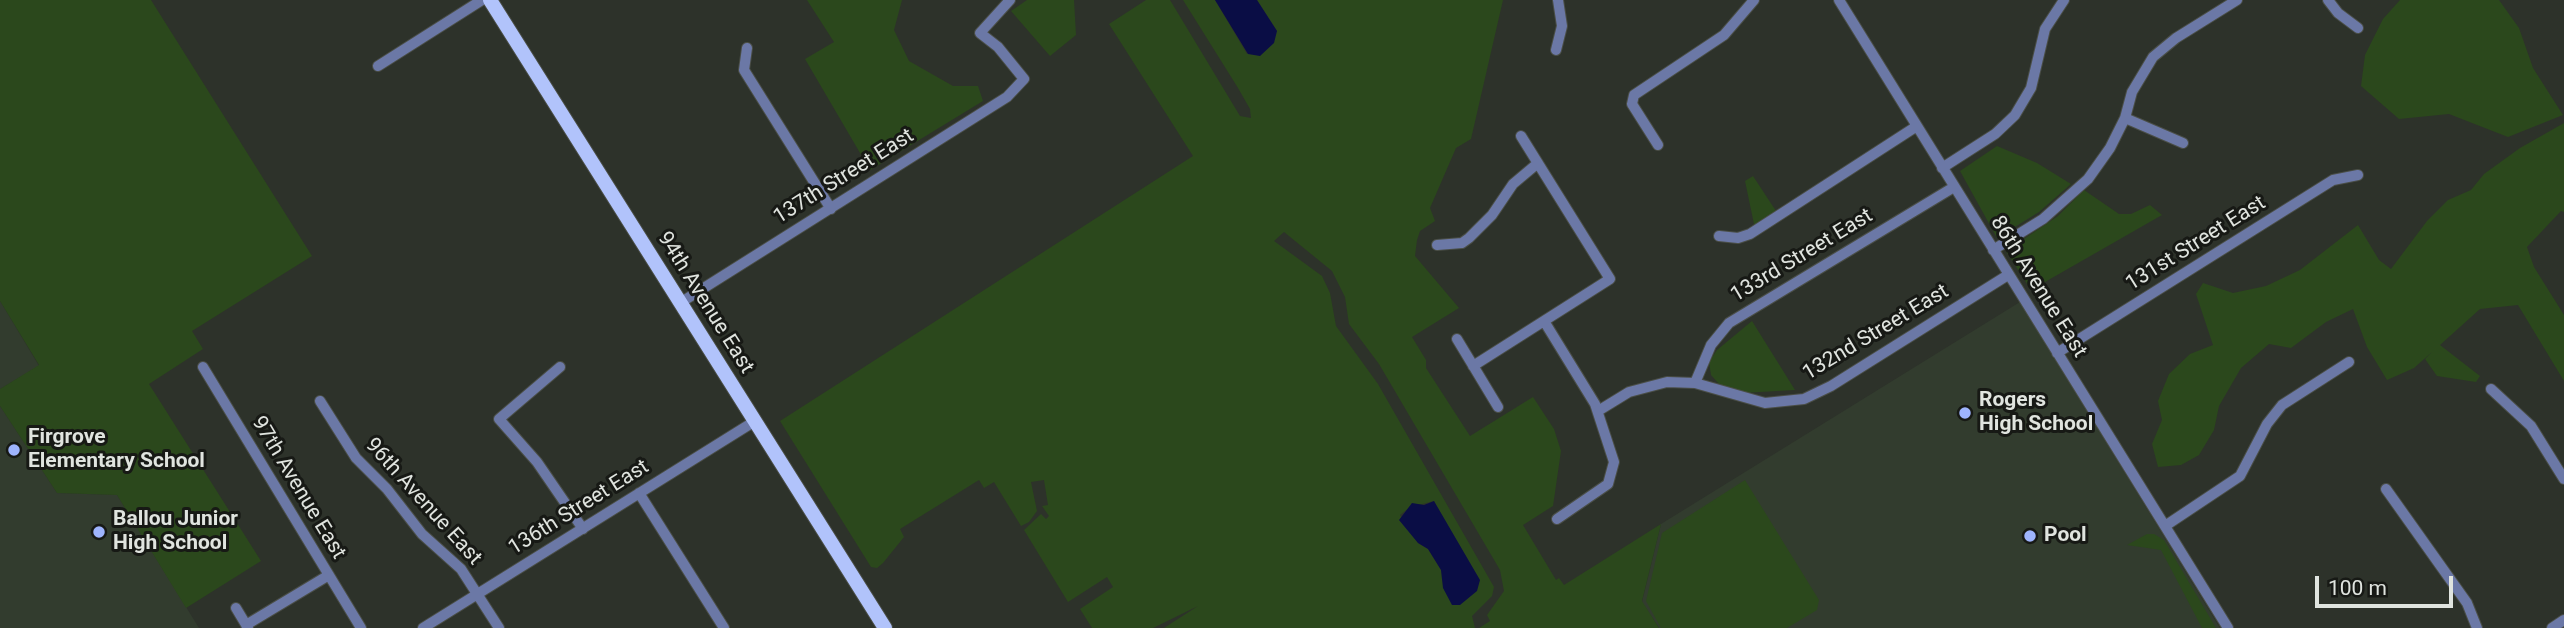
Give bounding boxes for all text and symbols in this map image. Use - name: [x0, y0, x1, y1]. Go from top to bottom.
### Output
- street label: 137th Street East: [769, 124, 919, 230]
- street label: 131st Street East: [2121, 191, 2271, 297]
- street label: 133rd Street East: [1726, 204, 1878, 308]
- street label: 86th Avenue East: [1984, 212, 2092, 362]
- street label: 94th Avenue East: [651, 228, 759, 378]
- street label: 132nd Street East: [1798, 280, 1954, 386]
- place label: Rogers High School: [1979, 388, 2093, 438]
- marker: Rogers High School: [1957, 405, 1973, 421]
- street label: 97th Avenue East: [245, 412, 351, 564]
- place label: Firgrove Elementary School: [28, 425, 205, 475]
- street label: 96th Avenue East: [359, 433, 487, 571]
- marker: Firgrove Elementary School: [6, 442, 22, 458]
- street label: 136th Street East: [504, 455, 654, 561]
- place label: Ballou Junior High School: [113, 507, 238, 557]
- place label: Pool: [2044, 523, 2087, 549]
- marker: Ballou Junior High School: [91, 524, 107, 540]
- marker: Pool: [2022, 528, 2038, 544]
- scale bar: [2319, 562, 2457, 606]
- text: 100 m: [2328, 576, 2387, 600]

